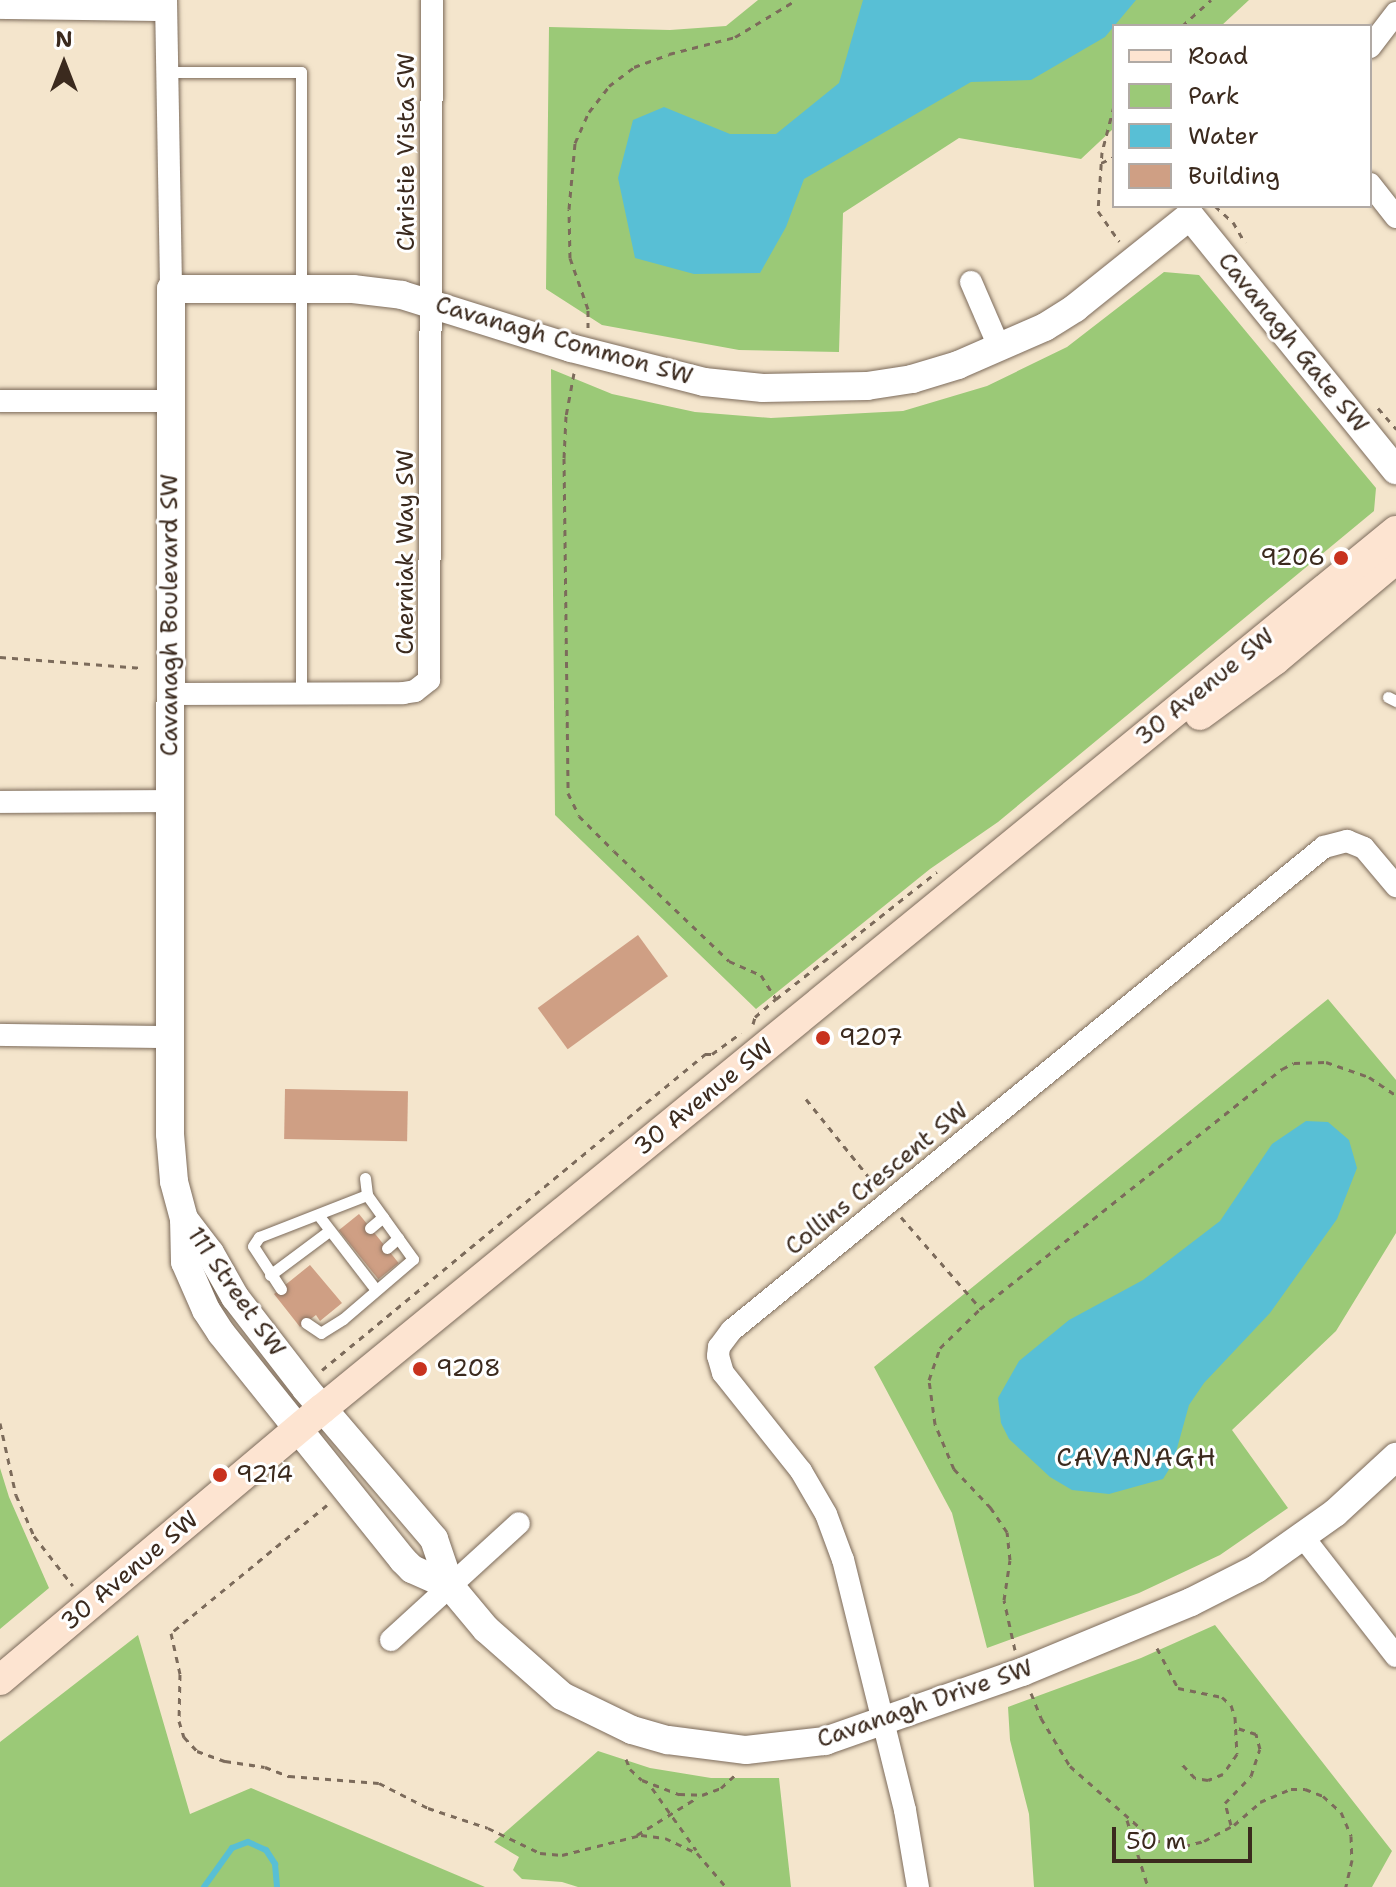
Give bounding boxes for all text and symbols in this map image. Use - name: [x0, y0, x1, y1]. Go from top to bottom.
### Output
- north arrow: [24, 24, 104, 104]
- legend: [1112, 24, 1372, 208]
- text: N: [55, 25, 73, 54]
- text: Road: [1188, 40, 1248, 72]
- street label: Christie Vista SW: [393, 53, 421, 251]
- text: Park: [1188, 80, 1240, 112]
- text: Water: [1188, 120, 1259, 152]
- text: Building: [1188, 160, 1280, 192]
- street label: Cavanagh Gate SW: [1211, 247, 1375, 439]
- street label: Cavanagh Common SW: [432, 290, 696, 392]
- street label: Cherniak Way SW: [392, 449, 420, 655]
- street label: Cavanagh Boulevard SW: [156, 474, 184, 756]
- place label: 9206: [1260, 544, 1325, 572]
- marker: 9206: [1332, 549, 1350, 567]
- street label: 30 Avenue SW: [1130, 622, 1280, 752]
- place label: 9207: [839, 1024, 903, 1052]
- marker: 9207: [814, 1029, 832, 1047]
- street label: 30 Avenue SW: [629, 1032, 779, 1162]
- street label: Collins Crescent SW: [780, 1096, 974, 1262]
- street label: 111 Street SW: [181, 1222, 291, 1362]
- place label: 9208: [436, 1355, 501, 1383]
- marker: 9208: [411, 1360, 429, 1378]
- district label: CAVANAGH: [1056, 1441, 1218, 1473]
- place label: 9214: [236, 1461, 293, 1489]
- marker: 9214: [211, 1466, 229, 1484]
- street label: 30 Avenue SW: [55, 1505, 205, 1637]
- street label: Cavanagh Drive SW: [813, 1654, 1037, 1754]
- scale bar: [1116, 1811, 1256, 1861]
- text: 50 m: [1126, 1825, 1186, 1857]

